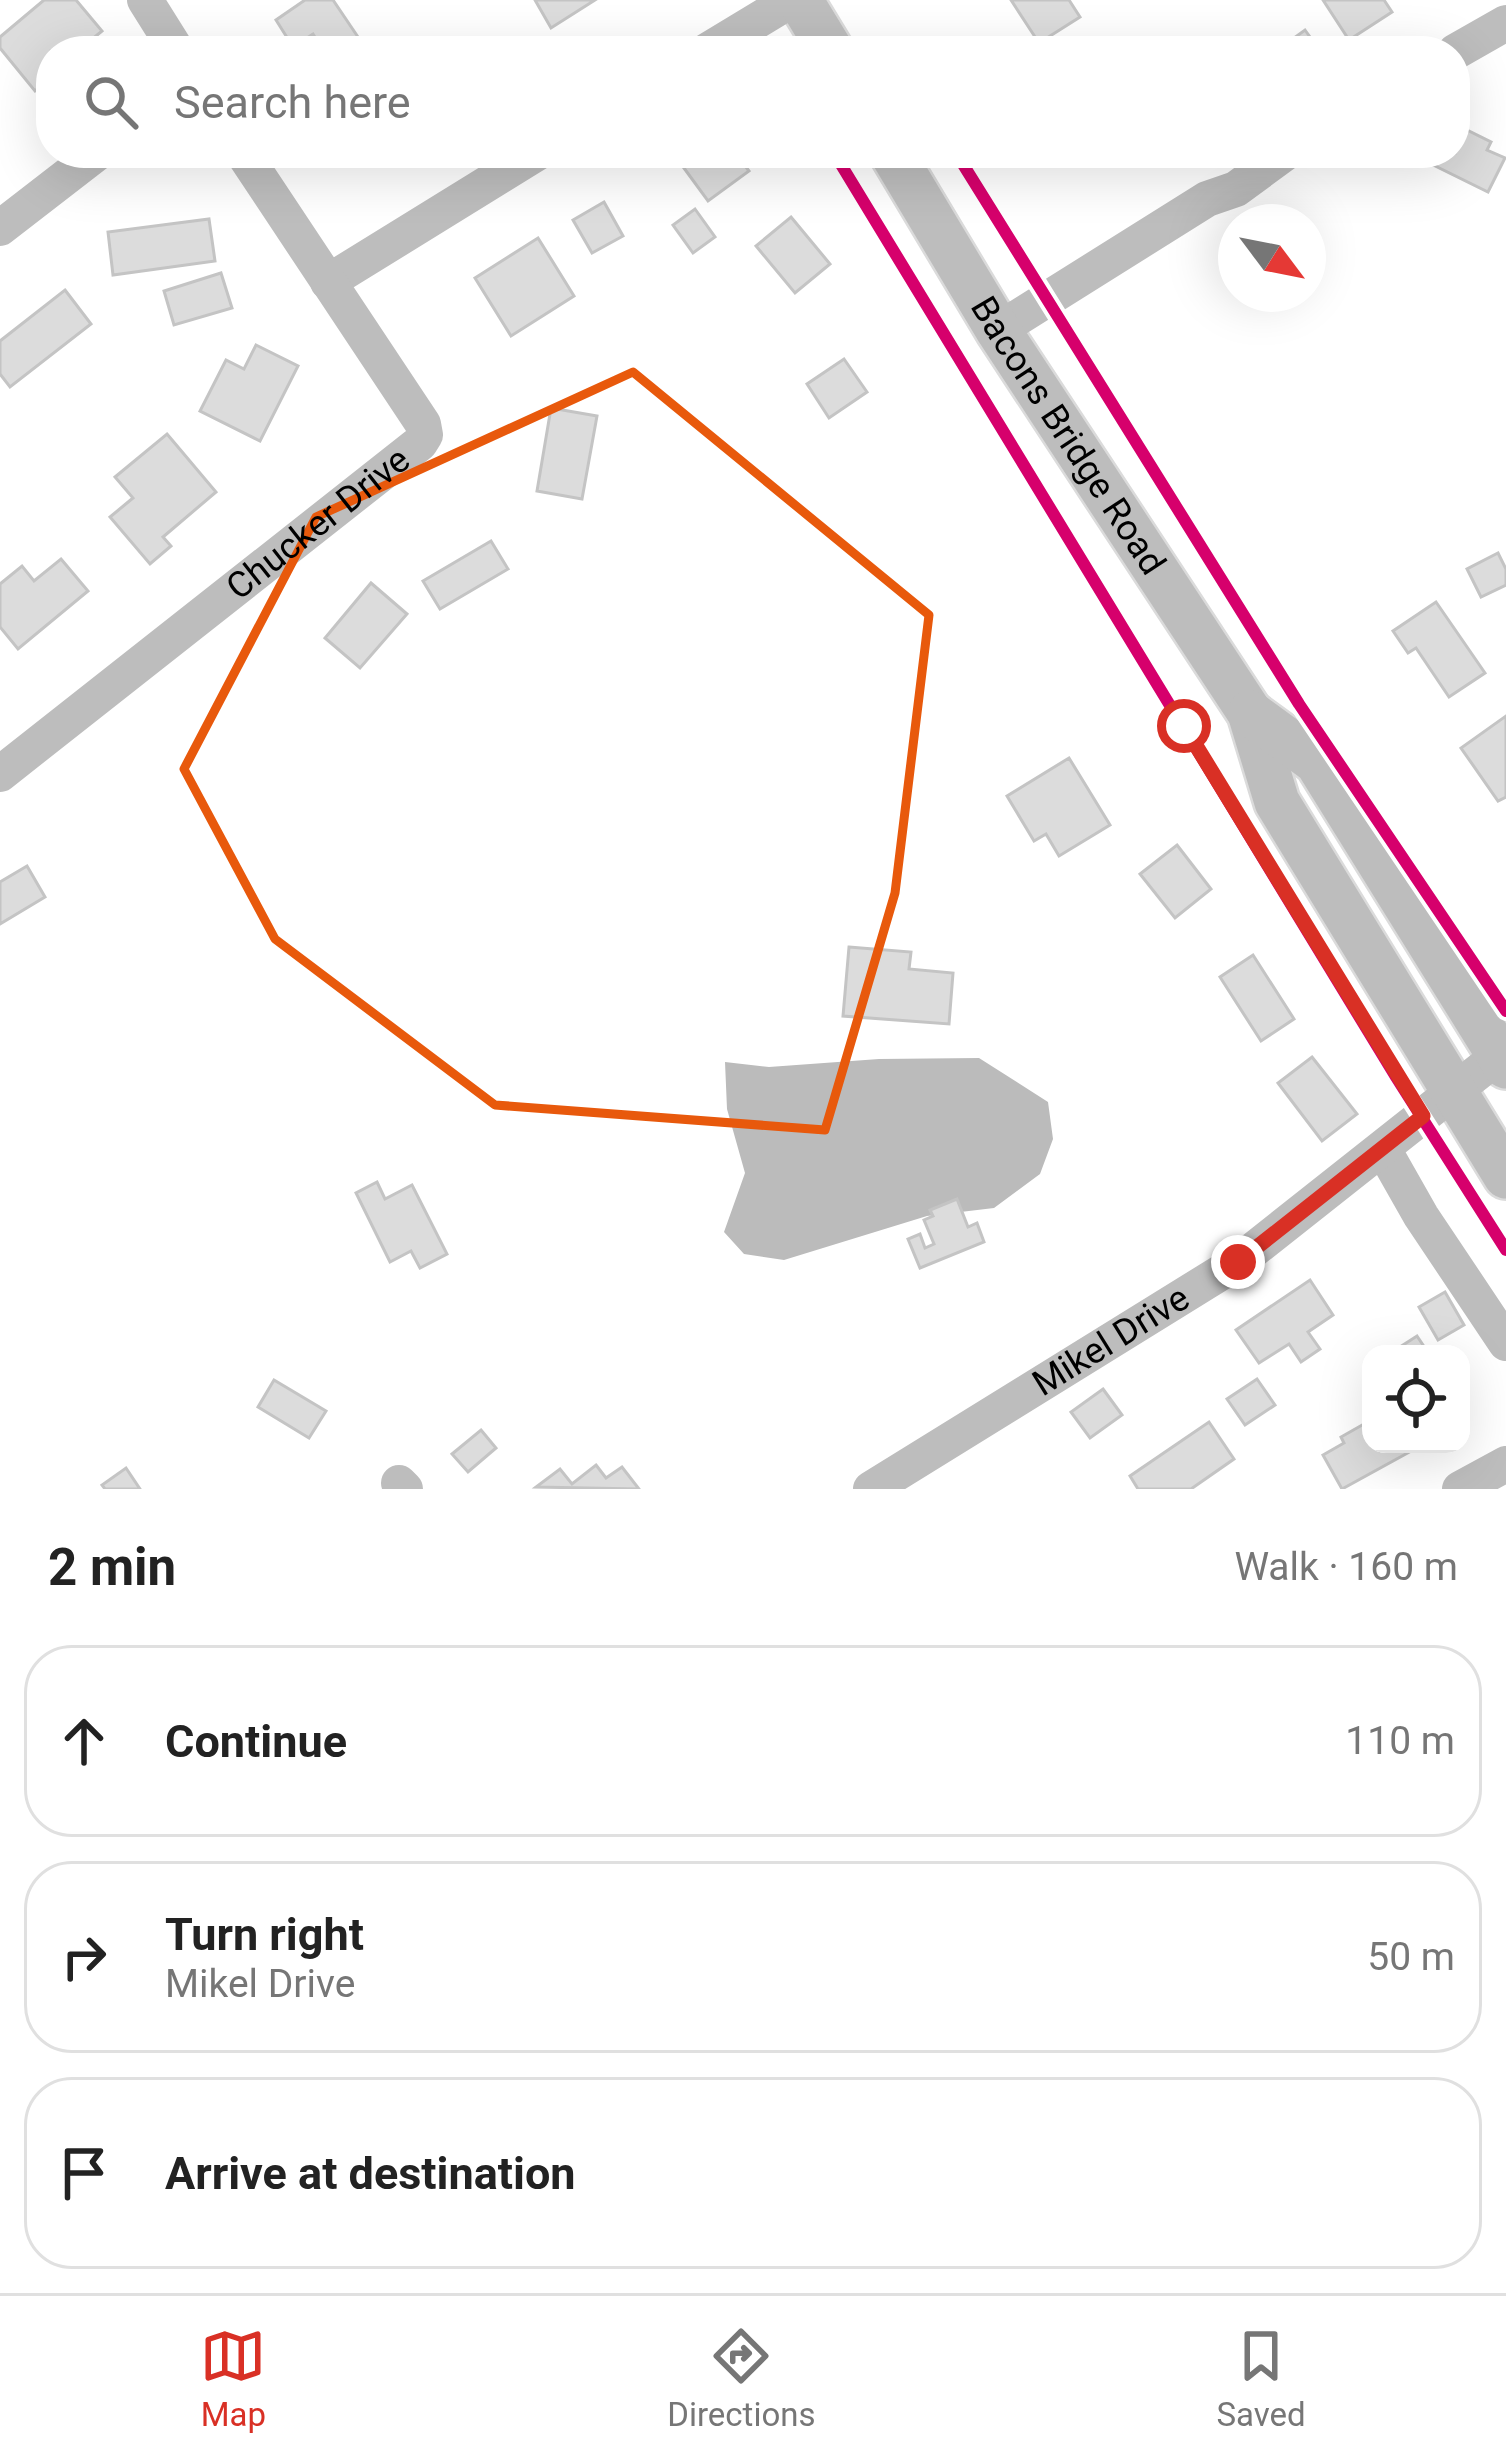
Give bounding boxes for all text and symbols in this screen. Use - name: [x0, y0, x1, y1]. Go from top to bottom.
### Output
- search box: [36, 36, 1470, 168]
- icon: search: [78, 69, 144, 135]
- text: Search here: [174, 76, 411, 129]
- north arrow: [1218, 204, 1326, 312]
- street label: Bacons Bridge Road: [962, 289, 1174, 582]
- street label: Chucker Drive: [218, 438, 418, 608]
- route start: [1157, 699, 1211, 753]
- route end: [1211, 1235, 1265, 1289]
- street label: Mikel Drive: [1025, 1277, 1197, 1405]
- map controls: [1362, 1345, 1470, 1453]
- button: locate: [1362, 1345, 1470, 1453]
- text: 2 min: [48, 1538, 176, 1597]
- text: Walk · 160 m: [1234, 1544, 1458, 1590]
- icon: ahead: [51, 1708, 117, 1774]
- text: Continue: [165, 1715, 347, 1768]
- text: 110 m: [1345, 1718, 1455, 1764]
- text: Turn right: [165, 1908, 364, 1961]
- icon: right: [51, 1924, 117, 1990]
- text: 50 m: [1367, 1934, 1455, 1980]
- text: Mikel Drive: [165, 1961, 355, 2007]
- icon: arrive: [51, 2140, 117, 2206]
- text: Arrive at destination: [165, 2147, 576, 2200]
- tab: Map: [200, 2323, 266, 2434]
- tab: Directions: [667, 2323, 816, 2434]
- tab: Saved: [1216, 2323, 1306, 2434]

